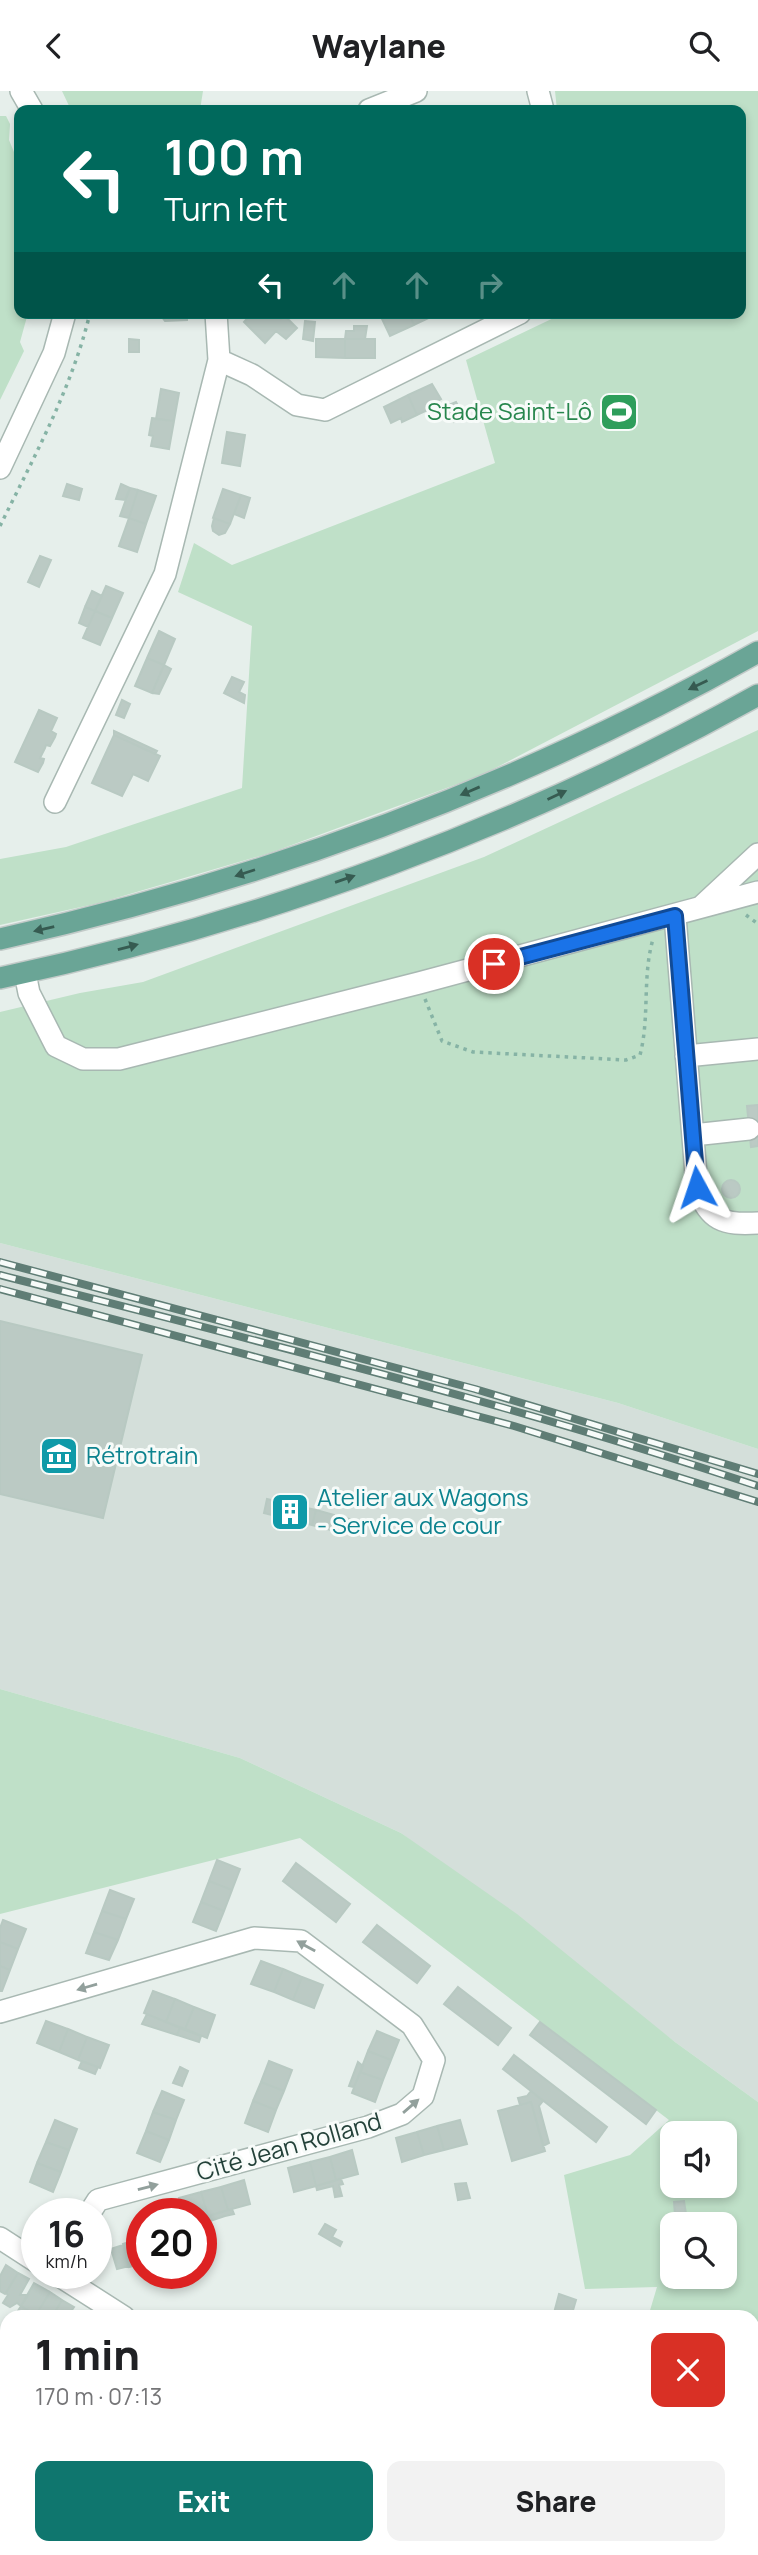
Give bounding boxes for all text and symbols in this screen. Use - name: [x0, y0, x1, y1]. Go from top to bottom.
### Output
- text: Waylane: [312, 24, 446, 68]
- icon: back: [35, 27, 73, 65]
- icon: search: [685, 27, 723, 65]
- text: 100 m: [164, 123, 304, 190]
- icon: left: [49, 133, 140, 224]
- text: Turn left: [164, 187, 288, 231]
- icon: left: [252, 266, 290, 304]
- icon: ahead: [325, 266, 363, 304]
- icon: ahead: [398, 266, 436, 304]
- icon: right: [471, 266, 509, 304]
- sports icon: Stade Saint-Lô: [598, 391, 640, 433]
- place label: Stade Saint-Lô: [427, 394, 592, 427]
- one-way arrow: [688, 680, 708, 691]
- one-way arrow: [459, 786, 480, 797]
- one-way arrow: [546, 789, 567, 800]
- one-way arrow: [235, 868, 256, 879]
- one-way arrow: [335, 873, 356, 884]
- one-way arrow: [33, 924, 55, 935]
- pin: [464, 934, 524, 994]
- one-way arrow: [117, 941, 139, 952]
- icon: arrive: [475, 945, 513, 983]
- position arrow: [660, 1150, 734, 1224]
- museum icon: Rétrotrain: [38, 1435, 80, 1477]
- place label: Rétrotrain: [86, 1438, 198, 1471]
- place label: Atelier aux Wagons - Service de cour: [317, 1480, 529, 1541]
- building icon: Atelier aux Wagons - Service de cour: [269, 1491, 311, 1533]
- one-way arrow: [296, 1941, 316, 1953]
- one-way arrow: [76, 1982, 98, 1993]
- one-way arrow: [403, 2099, 420, 2114]
- street label: Cité Jean Rolland: [192, 2103, 385, 2188]
- map controls: [660, 2121, 737, 2289]
- button: sound: [660, 2121, 737, 2198]
- one-way arrow: [137, 2181, 159, 2192]
- speed limit sign: 20: [126, 2198, 217, 2289]
- text: 16: [48, 2210, 85, 2258]
- button: search: [660, 2212, 737, 2289]
- text: km/h: [46, 2249, 87, 2273]
- text: 1 min: [35, 2325, 140, 2383]
- button: close: [651, 2333, 725, 2407]
- text: 170 m · 07:13: [35, 2380, 162, 2412]
- button: Exit: [35, 2461, 373, 2541]
- button: Share: [387, 2461, 725, 2541]

